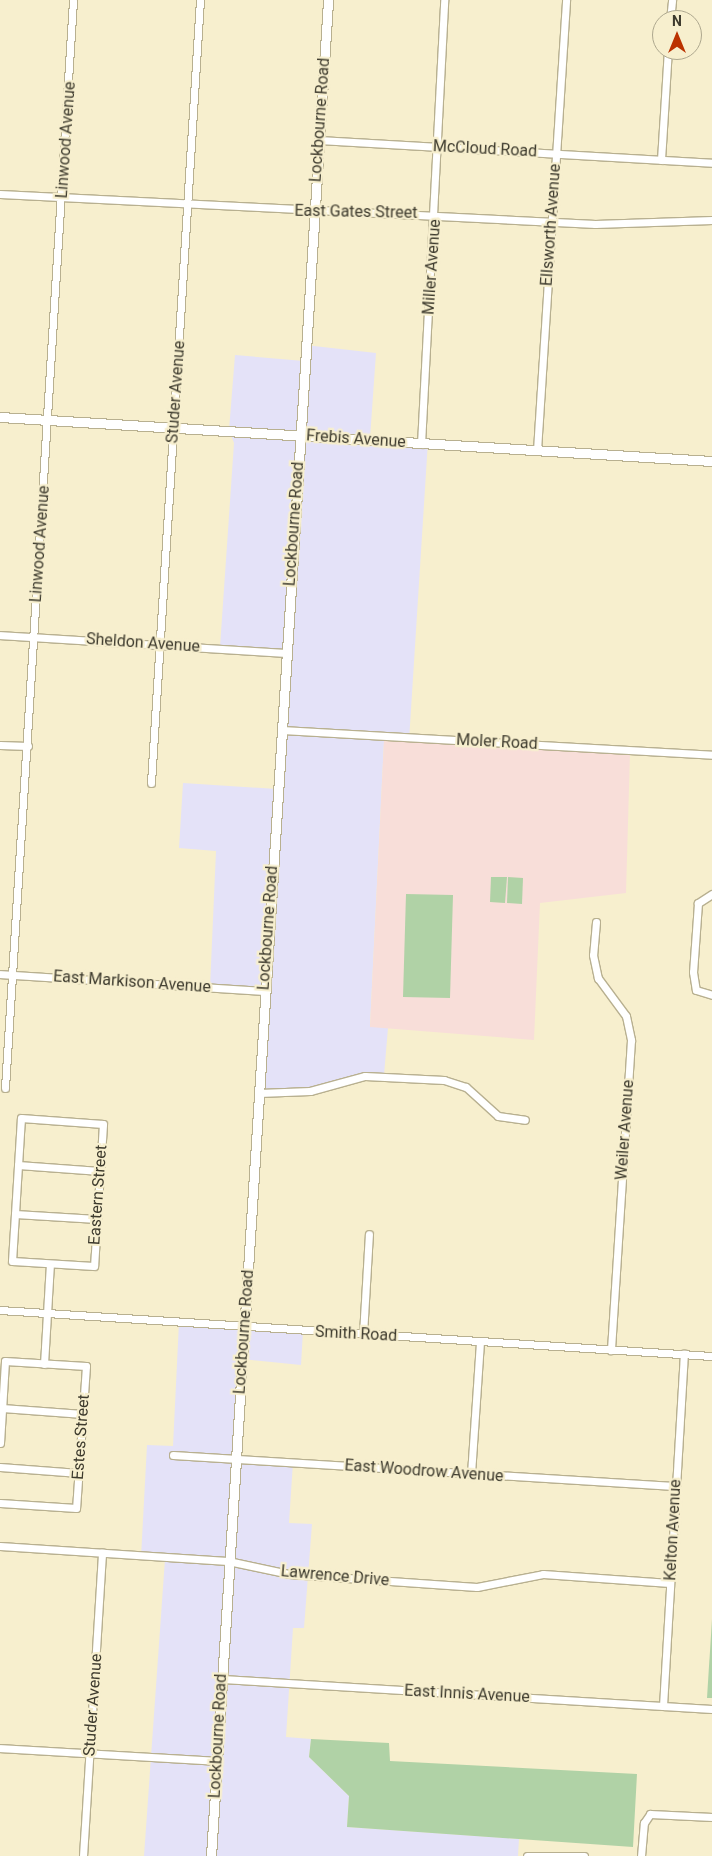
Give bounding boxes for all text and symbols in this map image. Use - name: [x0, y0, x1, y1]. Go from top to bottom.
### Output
- north arrow: [652, 10, 702, 60]
- text: N: [672, 13, 682, 29]
- street label: Lockbourne Road: [306, 57, 334, 183]
- street label: Linwood Avenue: [52, 81, 80, 199]
- street label: McCloud Road: [432, 137, 538, 161]
- street label: Ellsworth Avenue: [537, 163, 565, 287]
- street label: East Gates Street: [294, 201, 418, 223]
- street label: Miller Avenue: [419, 219, 445, 315]
- street label: Studer Avenue: [163, 340, 189, 444]
- street label: Frebis Avenue: [306, 426, 406, 452]
- street label: Lockbourne Road: [280, 461, 308, 587]
- street label: Linwood Avenue: [26, 485, 54, 603]
- street label: Sheldon Avenue: [85, 629, 201, 657]
- street label: Moler Road: [456, 730, 538, 754]
- street label: Lockbourne Road: [254, 865, 282, 991]
- street label: East Markison Avenue: [53, 967, 211, 997]
- street label: Weiler Avenue: [612, 1079, 638, 1181]
- street label: Eastern Street: [85, 1144, 111, 1246]
- street label: Lockbourne Road: [230, 1269, 258, 1395]
- street label: Smith Road: [314, 1322, 398, 1346]
- street label: Estes Street: [68, 1394, 94, 1480]
- street label: East Woodrow Avenue: [344, 1456, 504, 1486]
- street label: Kelton Avenue: [661, 1479, 685, 1581]
- street label: Lawrence Drive: [280, 1562, 390, 1590]
- street label: Studer Avenue: [80, 1653, 106, 1757]
- street label: Lockbourne Road: [205, 1673, 231, 1799]
- street label: East Innis Avenue: [404, 1681, 530, 1707]

